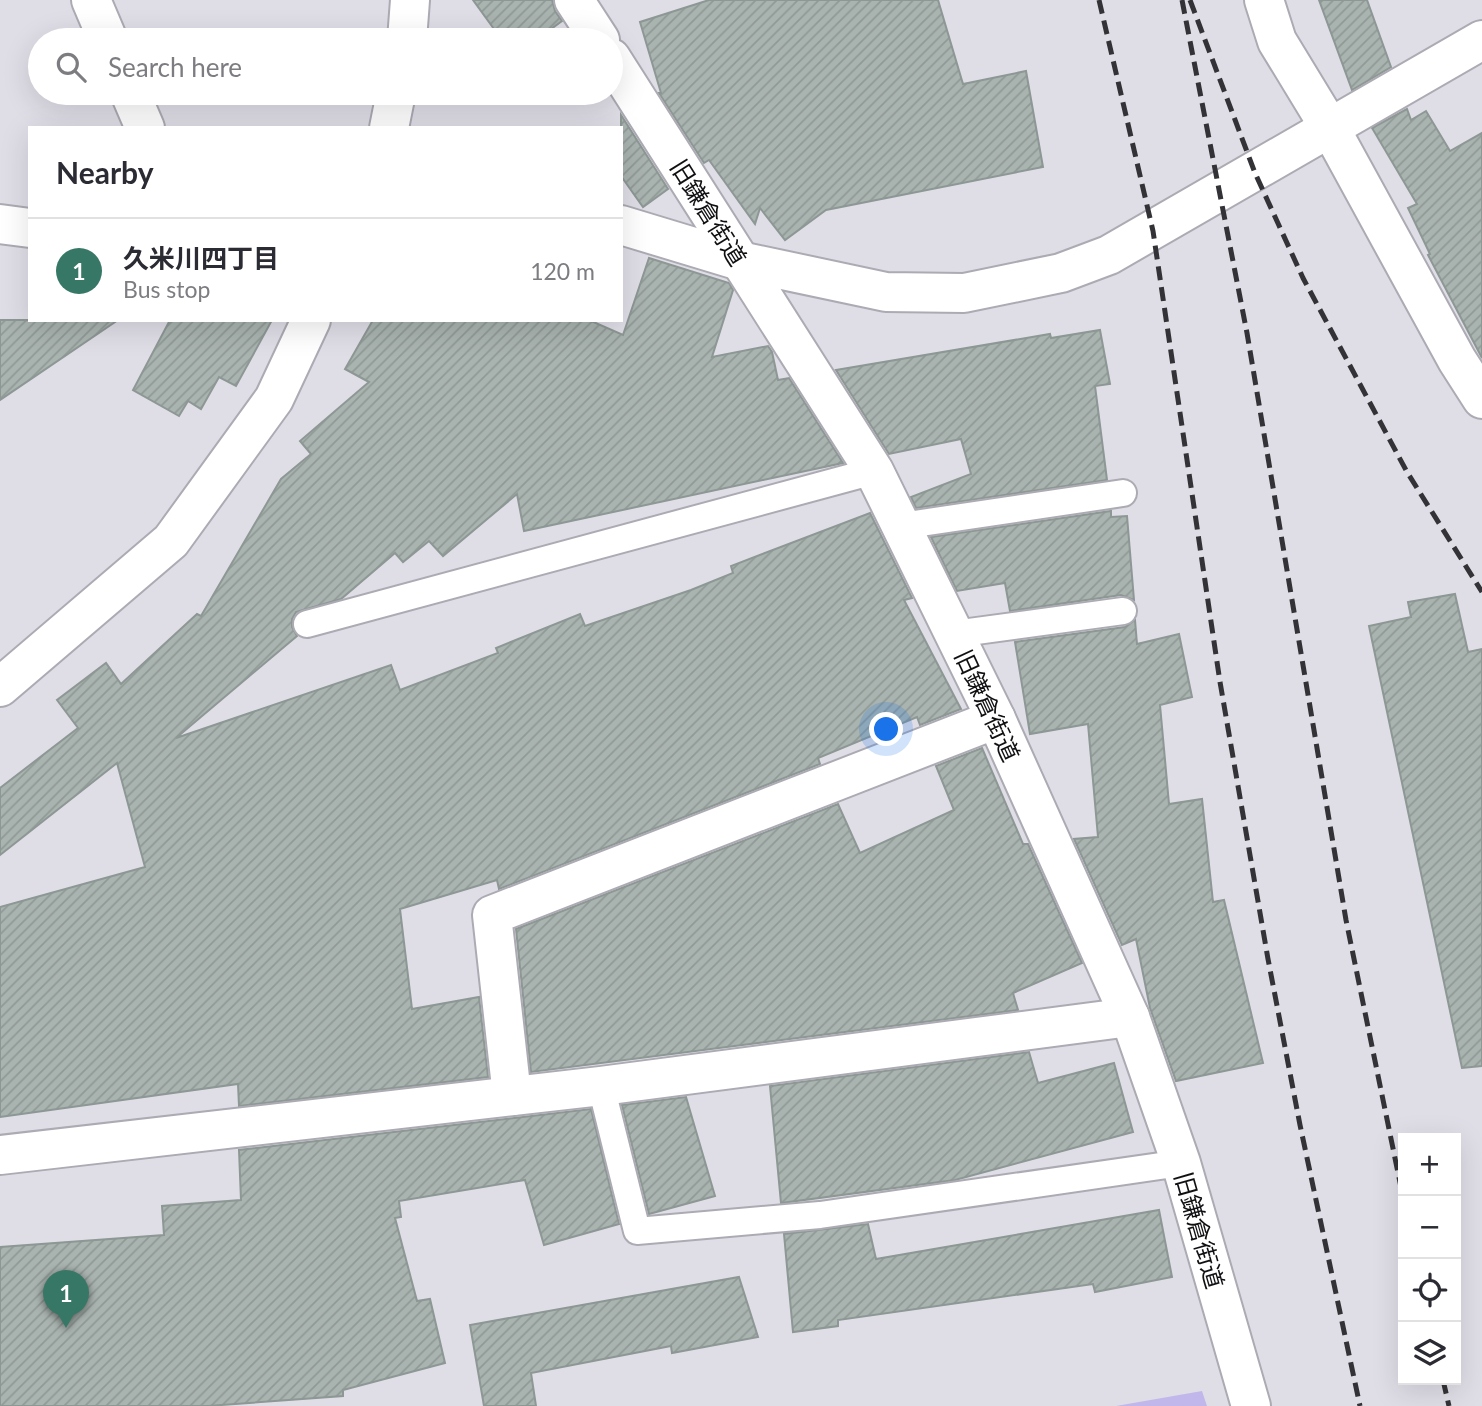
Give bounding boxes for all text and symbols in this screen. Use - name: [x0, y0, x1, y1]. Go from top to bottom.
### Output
- search box: [28, 28, 623, 105]
- icon: search: [52, 48, 90, 86]
- text: Search here: [108, 51, 242, 83]
- street label: 旧鎌倉街道: [665, 153, 753, 271]
- text: Nearby: [56, 154, 154, 190]
- text: 久米川四丁目: [123, 242, 279, 274]
- text: 1: [72, 257, 86, 285]
- text: 120 m: [530, 257, 595, 285]
- text: Bus stop: [123, 275, 210, 303]
- street label: 旧鎌倉街道: [950, 644, 1026, 766]
- your location: [869, 712, 903, 746]
- map controls: [1398, 1133, 1461, 1385]
- button: +: [1398, 1133, 1461, 1196]
- street label: 旧鎌倉街道: [1170, 1168, 1230, 1292]
- button: −: [1398, 1196, 1461, 1259]
- button: locate: [1398, 1259, 1461, 1322]
- pin: 1: [43, 1270, 89, 1328]
- button: layers: [1398, 1322, 1461, 1385]

